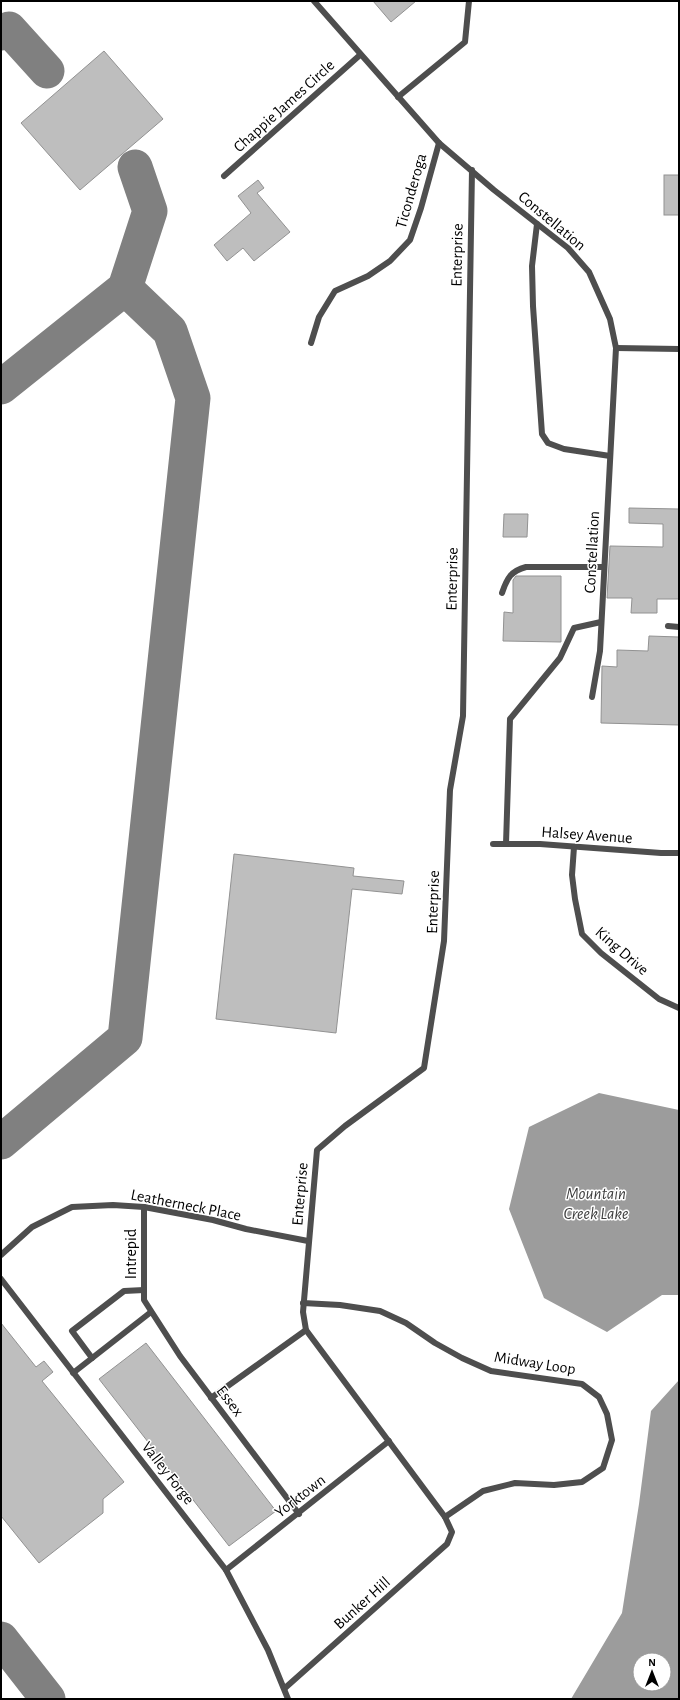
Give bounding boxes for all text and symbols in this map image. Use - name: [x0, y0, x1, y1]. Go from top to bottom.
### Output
- street label: Chappie James Circle: [230, 57, 338, 155]
- street label: Ticonderoga: [393, 152, 429, 230]
- street label: Constellation: [515, 188, 589, 254]
- street label: Enterprise: [448, 223, 466, 287]
- street label: Constellation: [582, 510, 602, 594]
- street label: Enterprise: [443, 547, 461, 611]
- street label: Halsey Avenue: [541, 824, 633, 847]
- street label: Enterprise: [424, 870, 442, 934]
- street label: King Drive: [592, 924, 652, 978]
- street label: Enterprise: [289, 1162, 311, 1226]
- water label: Mountain Creek Lake: [563, 1185, 629, 1222]
- street label: Leatherneck Place: [129, 1186, 243, 1224]
- street label: Intrepid: [123, 1229, 139, 1279]
- street label: Midway Loop: [493, 1349, 577, 1378]
- street label: Essex: [213, 1383, 247, 1419]
- street label: Valley Forge: [138, 1439, 197, 1508]
- street label: Yorktown: [272, 1471, 328, 1521]
- street label: Bunker Hill: [331, 1574, 393, 1632]
- north arrow: [632, 1652, 672, 1692]
- text: N: [648, 1657, 656, 1668]

